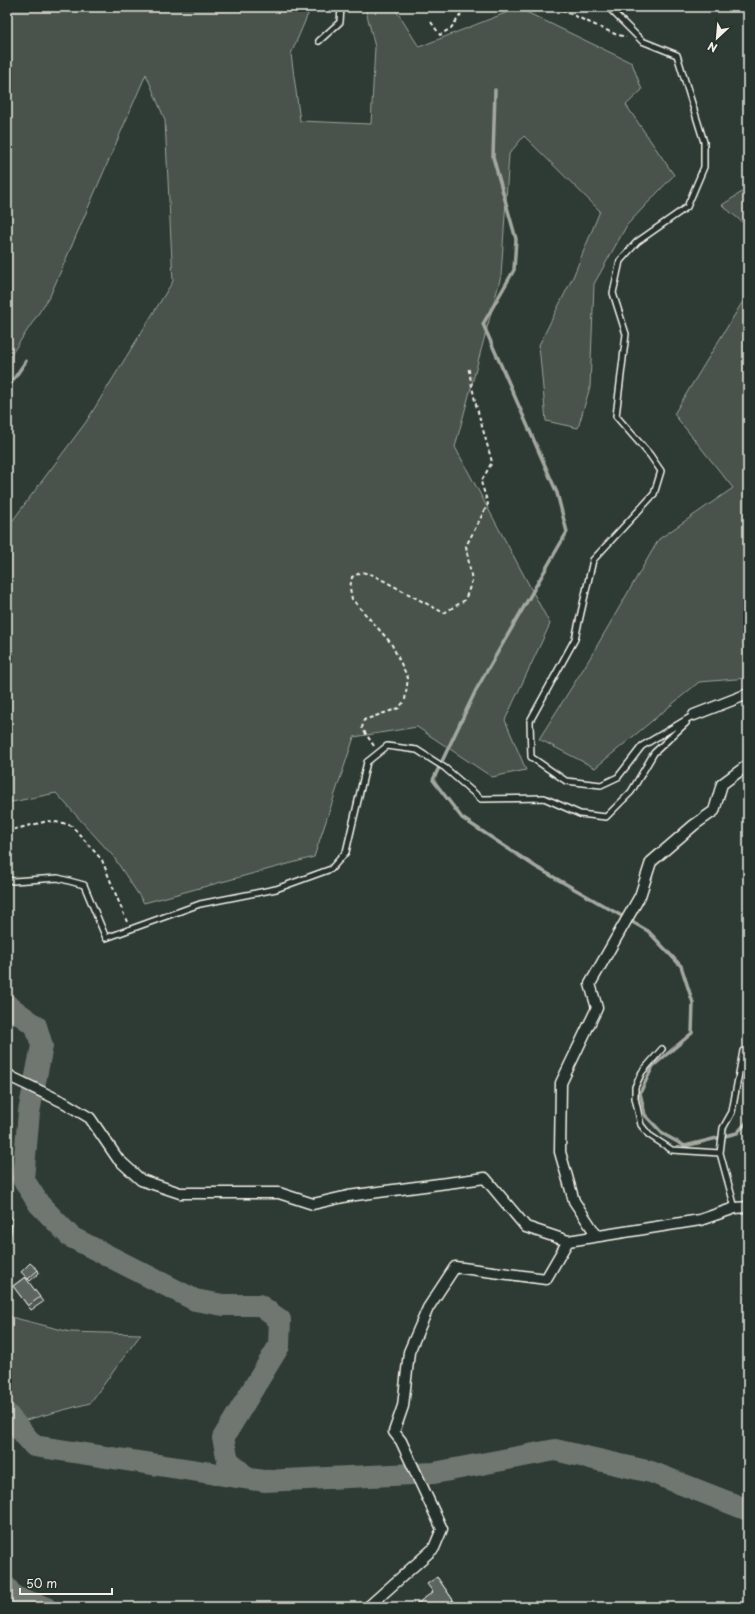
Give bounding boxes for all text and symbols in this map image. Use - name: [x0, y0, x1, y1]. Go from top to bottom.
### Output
- north arrow: [697, 18, 737, 58]
- text: N: [704, 38, 720, 57]
- scale bar: [20, 1570, 112, 1596]
- text: 50 m: [26, 1574, 57, 1592]

